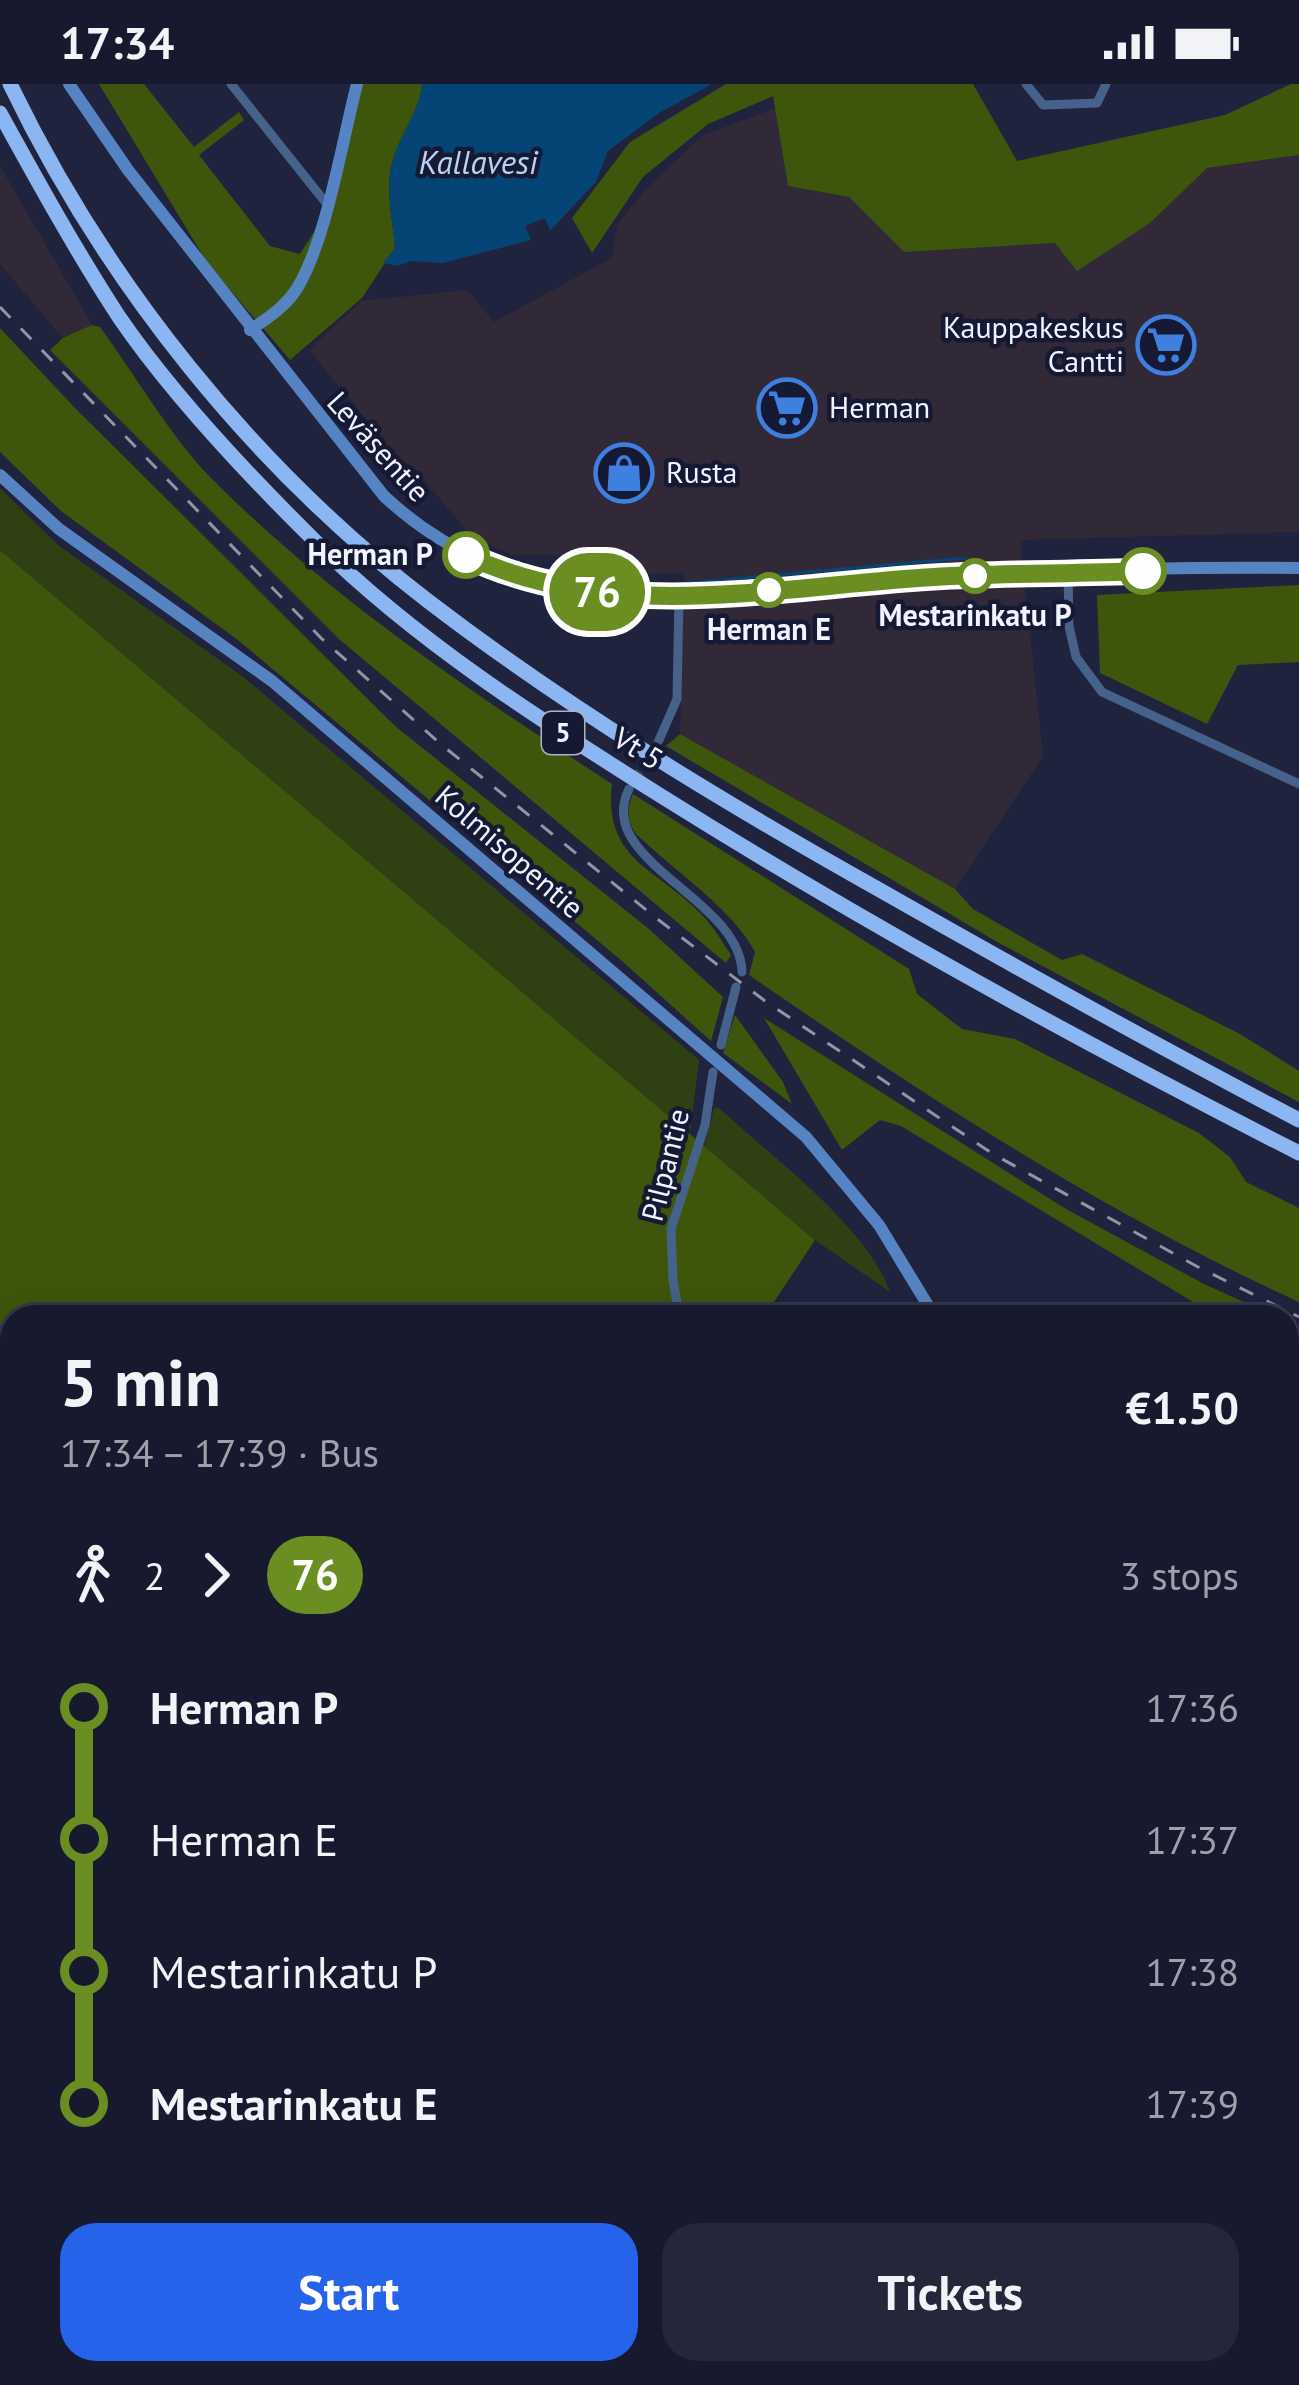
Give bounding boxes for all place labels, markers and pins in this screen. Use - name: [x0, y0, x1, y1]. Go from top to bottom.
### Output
- place label: Kauppakeskus Cantti: [943, 307, 1124, 380]
- supermarket icon: Kauppakeskus Cantti: [1135, 314, 1197, 376]
- supermarket icon: Herman: [756, 377, 818, 439]
- place label: Herman: [829, 387, 930, 426]
- shop icon: Rusta: [593, 442, 655, 504]
- place label: Rusta: [666, 452, 737, 491]
- marker: Herman P: [444, 533, 488, 577]
- place label: Herman P: [308, 534, 433, 573]
- unlabelled marker: [1121, 549, 1165, 593]
- marker: Mestarinkatu P: [959, 560, 991, 592]
- marker: Herman E: [753, 574, 785, 606]
- place label: Mestarinkatu P: [878, 595, 1072, 634]
- place label: Herman E: [707, 609, 831, 648]

